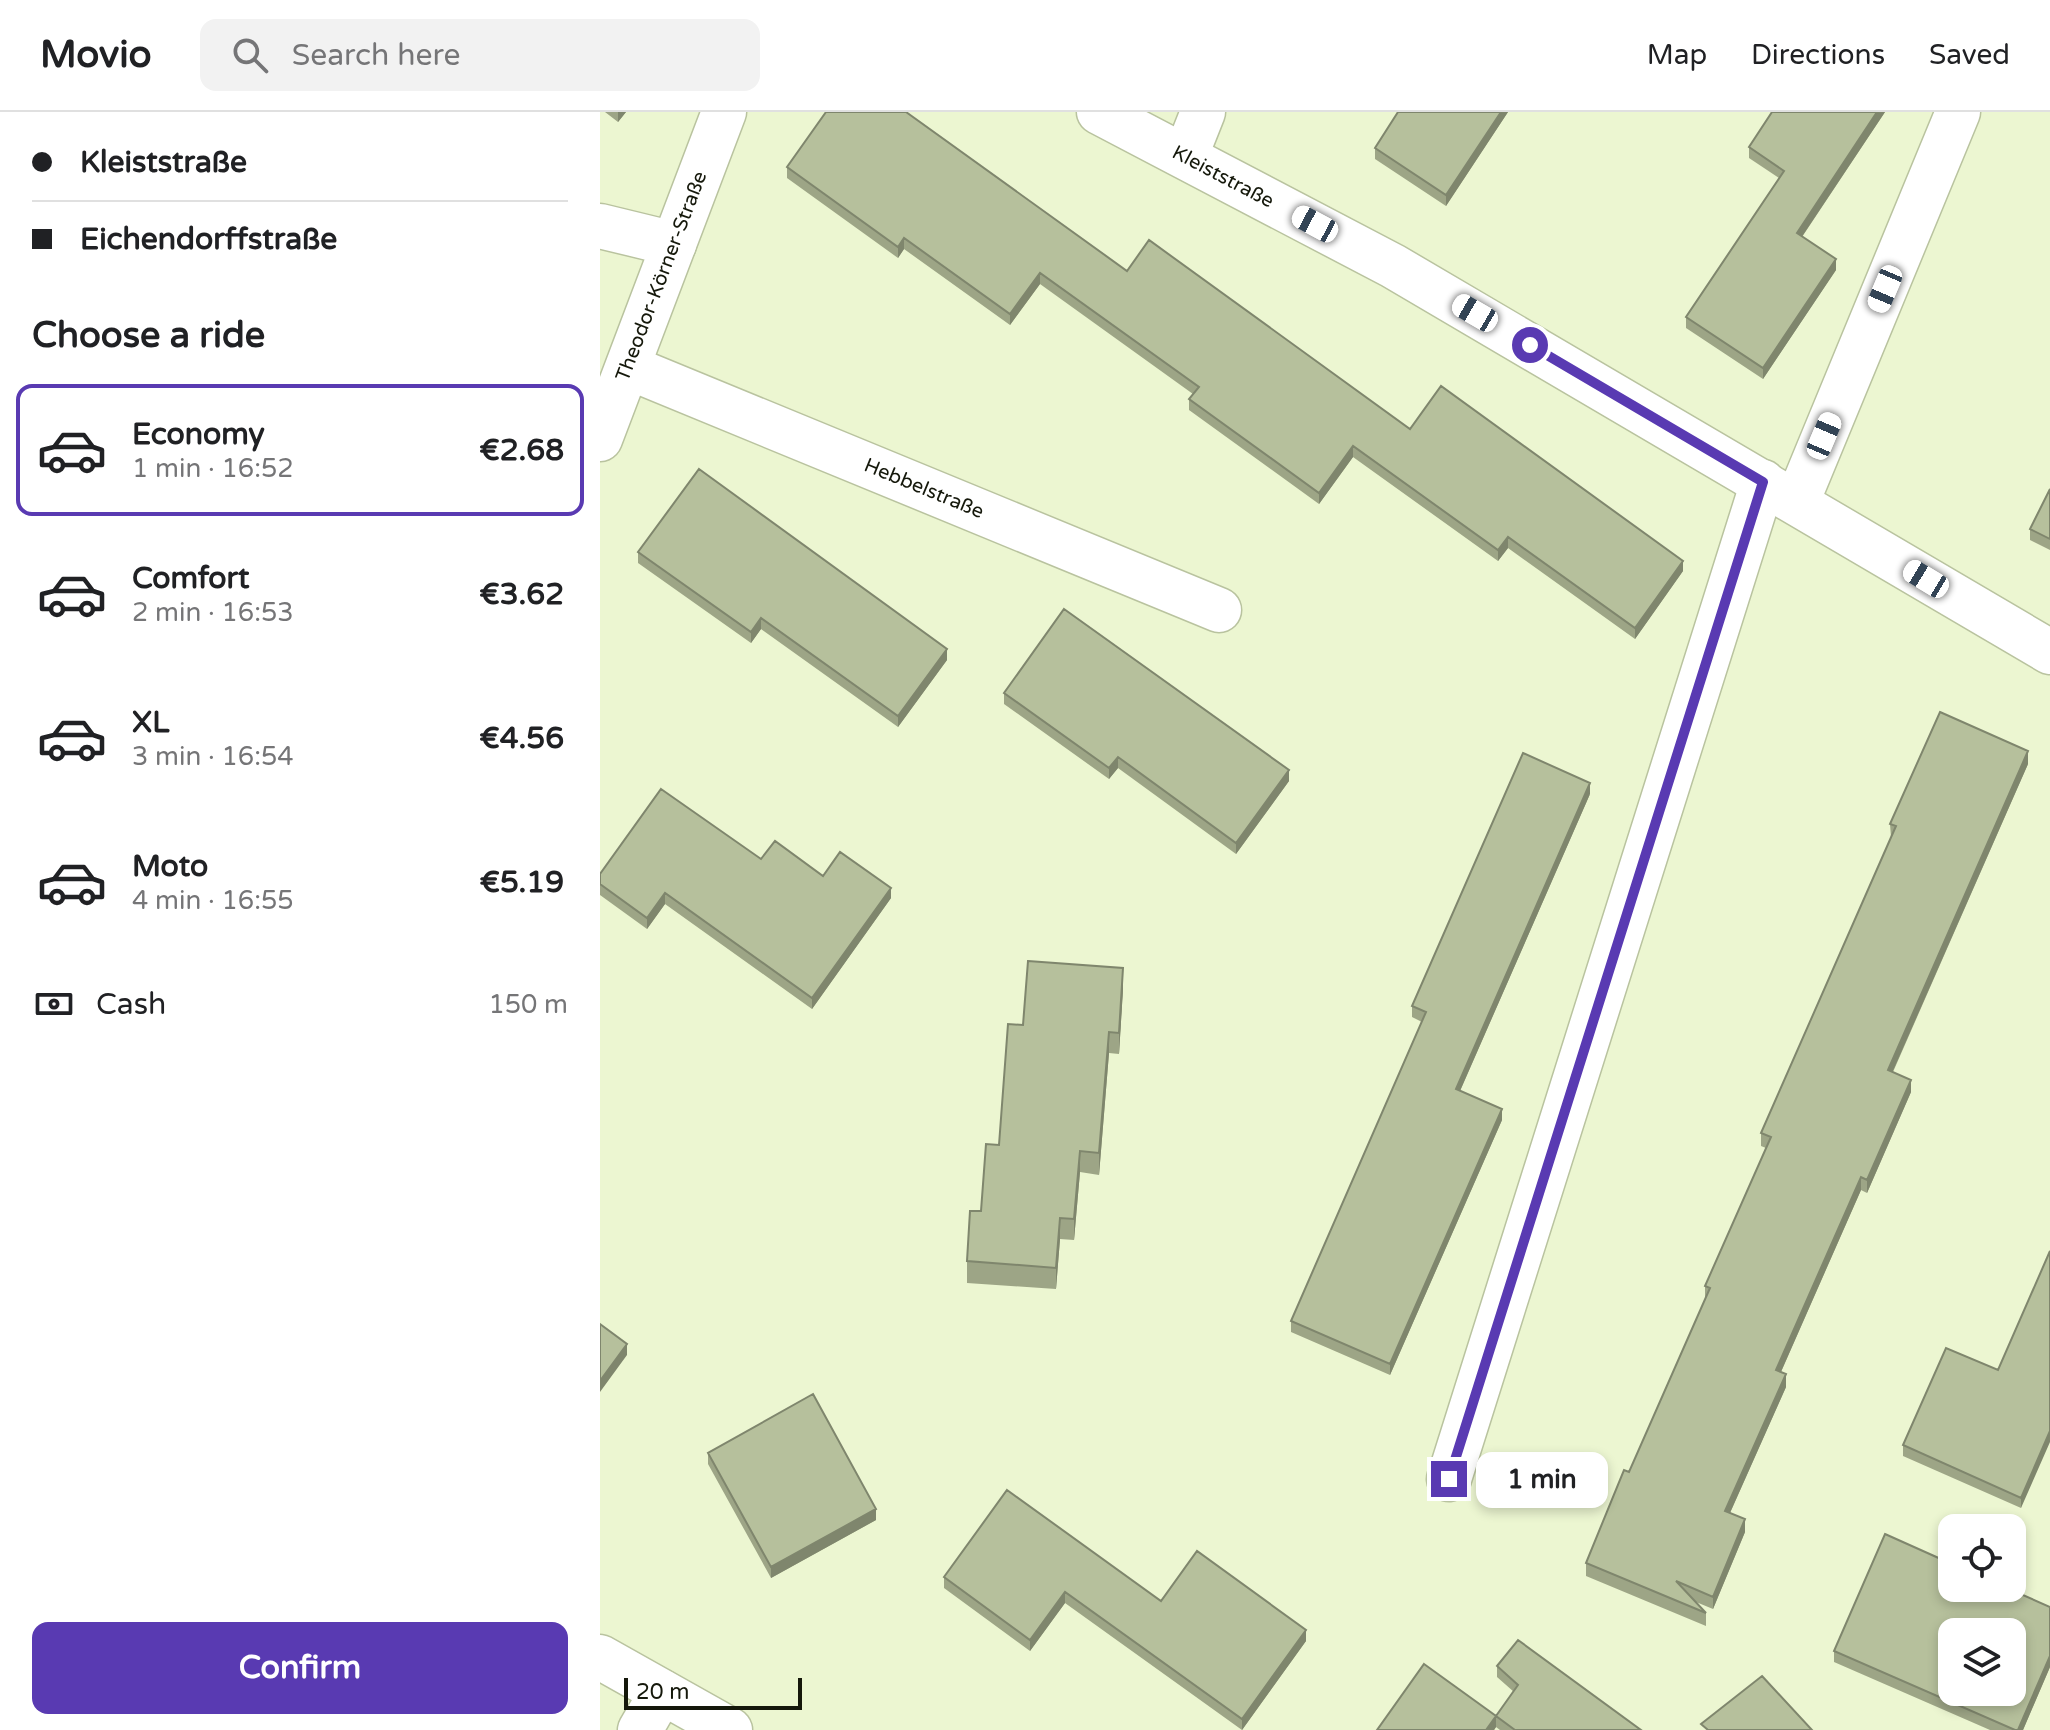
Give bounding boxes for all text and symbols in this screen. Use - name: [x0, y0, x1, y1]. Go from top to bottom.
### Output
- search box: [200, 19, 760, 91]
- text: Movio: [40, 32, 152, 78]
- icon: search: [228, 33, 272, 77]
- text: Search here: [292, 37, 460, 74]
- text: Map: [1647, 38, 1707, 72]
- text: Directions: [1751, 38, 1885, 72]
- text: Saved: [1929, 38, 2010, 72]
- street label: Kleiststraße: [1168, 140, 1278, 213]
- text: Kleiststraße: [80, 144, 247, 181]
- street label: Theodor-Körner-Straße: [611, 168, 712, 385]
- car: [1288, 202, 1342, 246]
- text: Eichendorffstraße: [80, 221, 337, 258]
- car: [1865, 262, 1905, 316]
- car: [1448, 291, 1502, 335]
- text: Choose a ride: [32, 314, 265, 357]
- route start: [1512, 327, 1548, 363]
- car: [1804, 409, 1844, 463]
- icon: car: [36, 414, 108, 486]
- text: Economy: [132, 416, 265, 453]
- text: €2.68: [479, 432, 564, 469]
- text: 1 min · 16:52: [132, 453, 294, 484]
- street label: Hebbelstraße: [861, 453, 987, 524]
- car: [1899, 556, 1953, 602]
- icon: car: [36, 558, 108, 630]
- text: Comfort: [132, 560, 250, 597]
- text: €3.62: [479, 576, 564, 613]
- text: 2 min · 16:53: [132, 597, 294, 628]
- icon: car: [36, 702, 108, 774]
- text: XL: [132, 704, 169, 741]
- text: €4.56: [479, 720, 564, 757]
- text: 3 min · 16:54: [132, 741, 294, 772]
- icon: car: [36, 846, 108, 918]
- text: Moto: [132, 848, 208, 885]
- text: €5.19: [480, 864, 564, 901]
- text: 4 min · 16:55: [132, 885, 294, 916]
- icon: cash: [32, 982, 76, 1026]
- text: Cash: [96, 986, 166, 1023]
- text: 150 m: [488, 989, 568, 1020]
- callout: 1 min: [1477, 1451, 1609, 1507]
- route end: [1431, 1461, 1467, 1497]
- text: 1 min: [1507, 1464, 1577, 1495]
- map controls: [1938, 1514, 2026, 1706]
- button: locate: [1938, 1514, 2026, 1602]
- button: layers: [1938, 1618, 2026, 1706]
- button: Confirm: [32, 1622, 568, 1714]
- scale bar: [624, 1674, 802, 1710]
- text: 20 m: [636, 1679, 690, 1705]

